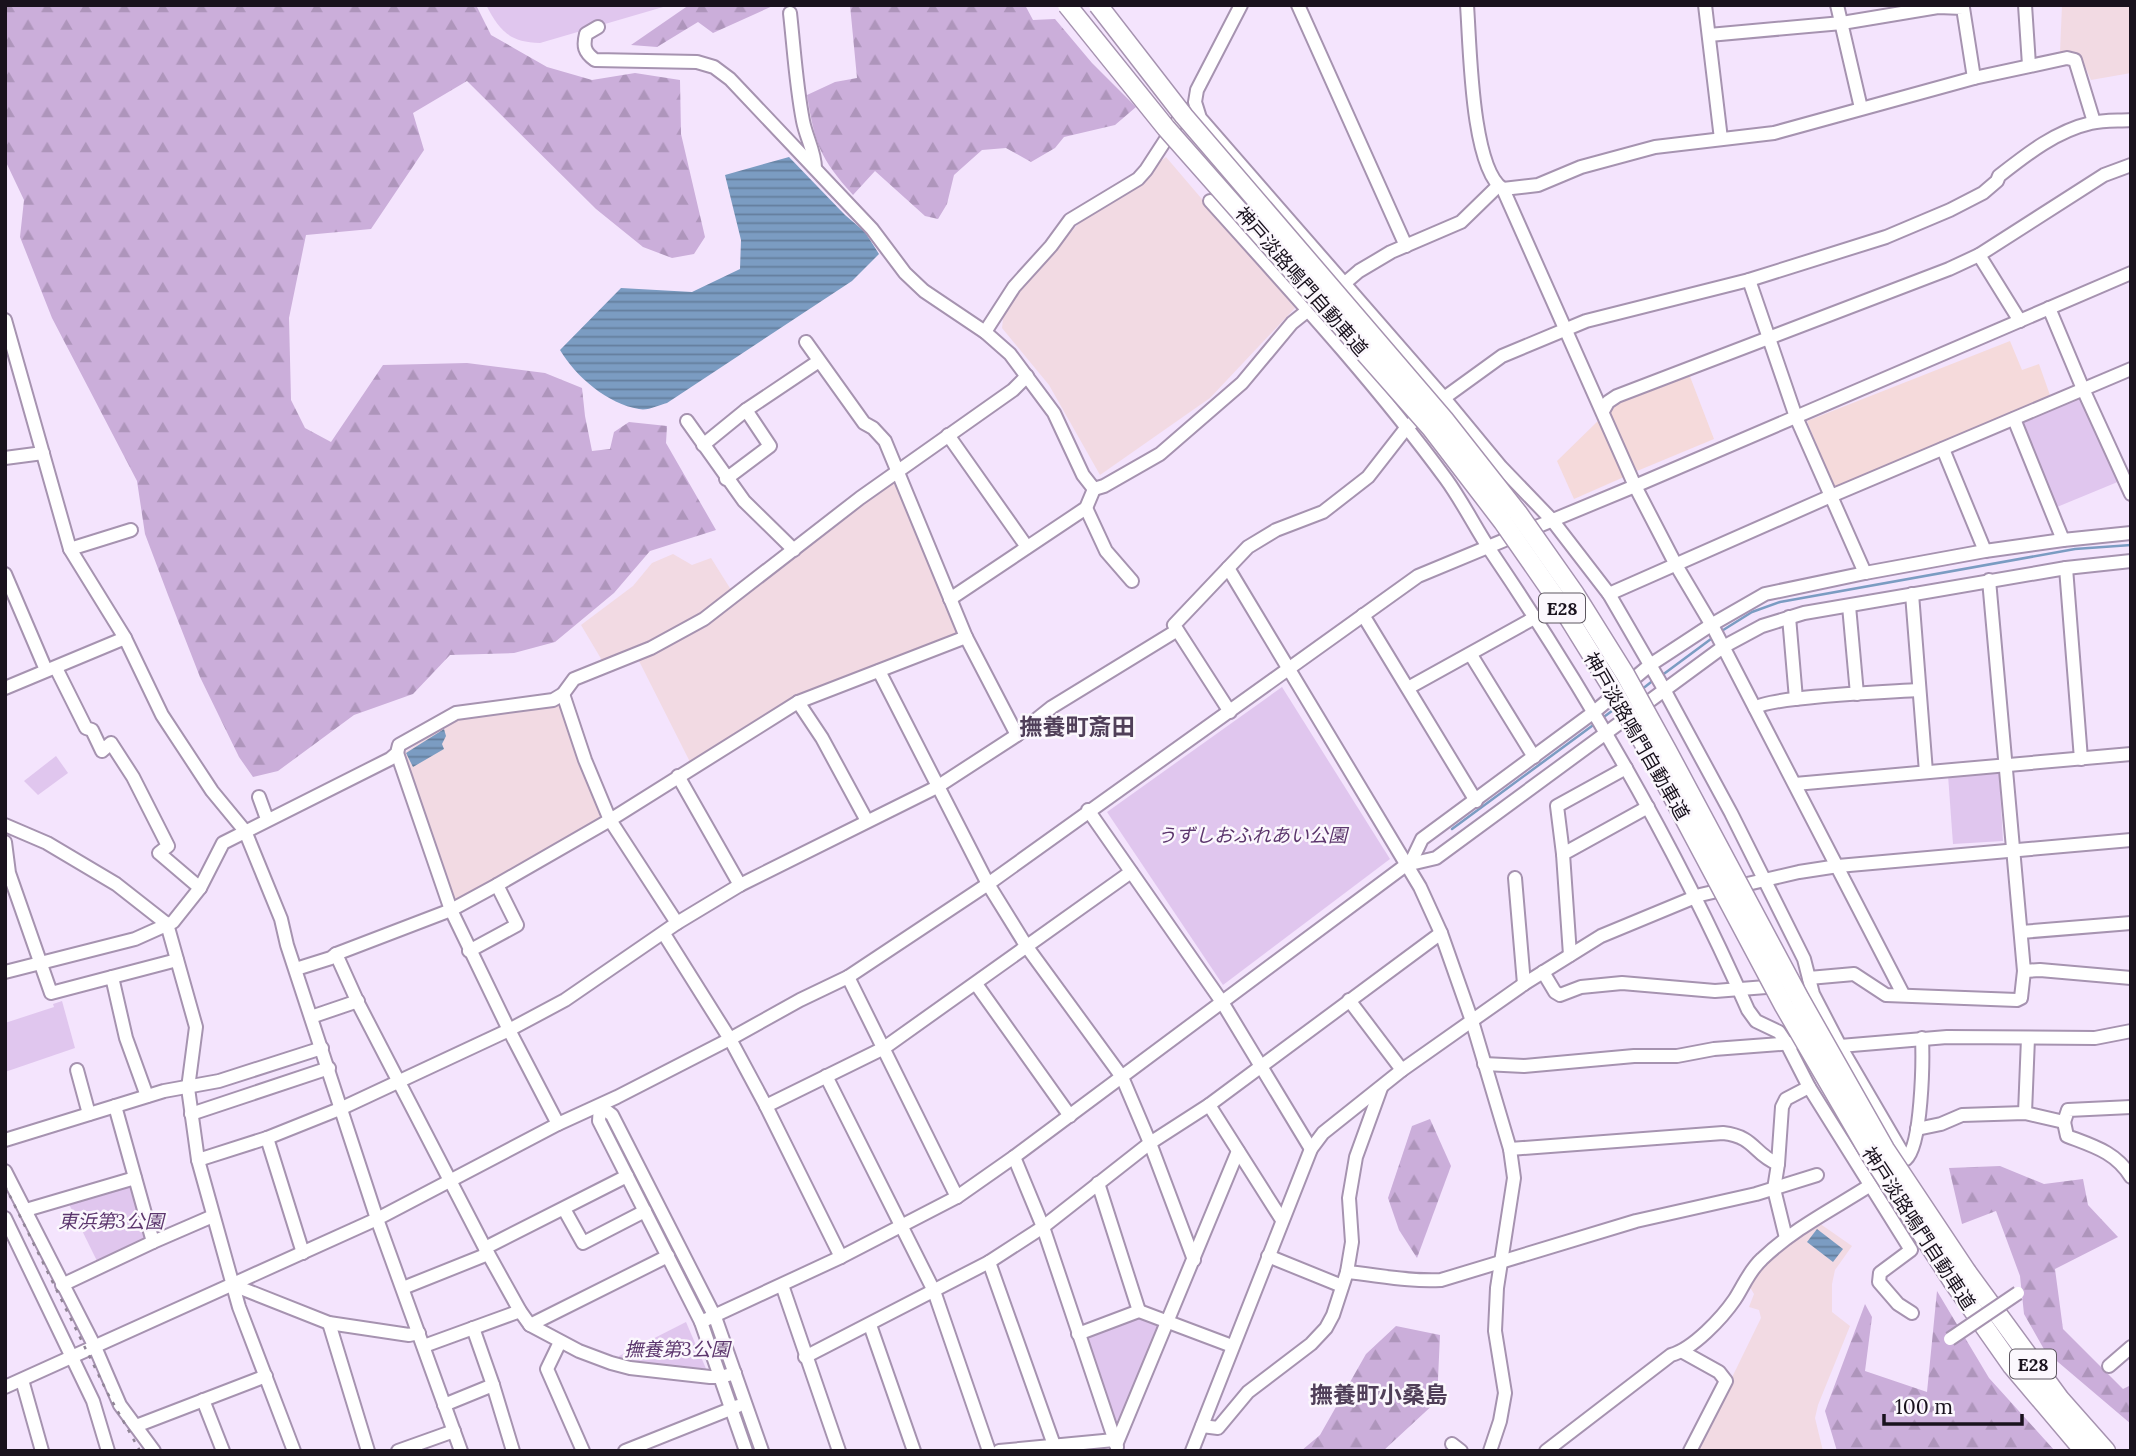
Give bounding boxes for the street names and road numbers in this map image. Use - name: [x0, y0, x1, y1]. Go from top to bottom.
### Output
- street label: 神戸淡路鳴門自動車道: [1231, 201, 1373, 361]
- road number: E28: [1539, 594, 1585, 622]
- street label: 神戸淡路鳴門自動車道: [1579, 648, 1695, 824]
- street label: 神戸淡路鳴門自動車道: [1857, 1142, 1981, 1314]
- road number: E28: [2010, 1350, 2056, 1378]

